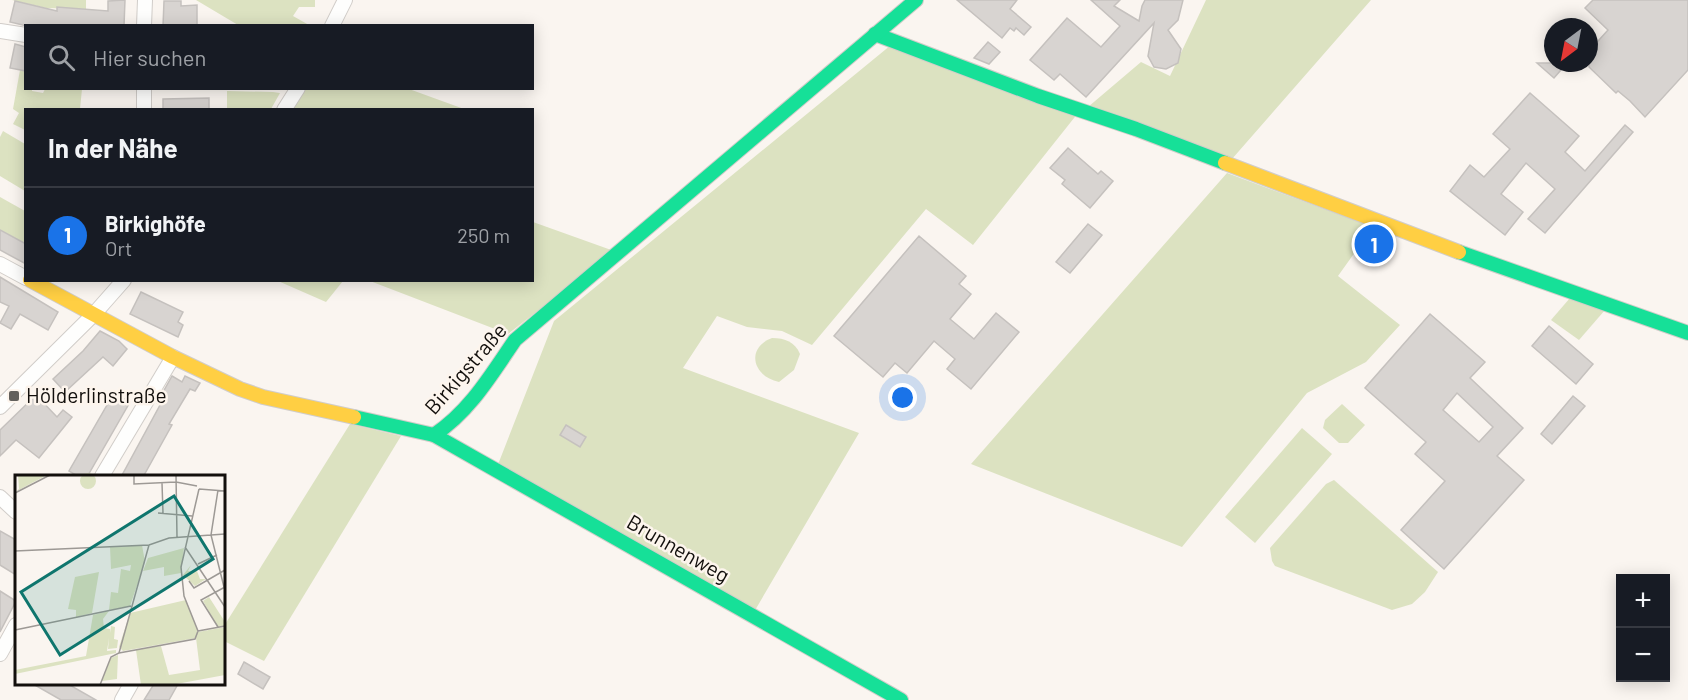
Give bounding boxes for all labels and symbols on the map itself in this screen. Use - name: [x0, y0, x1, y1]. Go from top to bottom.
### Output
- north arrow: [1544, 18, 1598, 72]
- pin: 1: [1354, 222, 1394, 266]
- street label: Birkigstraße: [419, 318, 511, 419]
- place label: Hölderlinstraße: [26, 382, 167, 407]
- your location: [888, 383, 917, 412]
- marker: Hölderlinstraße: [7, 389, 21, 403]
- inset map: [15, 475, 225, 685]
- street label: Brunnenweg: [623, 508, 734, 587]

